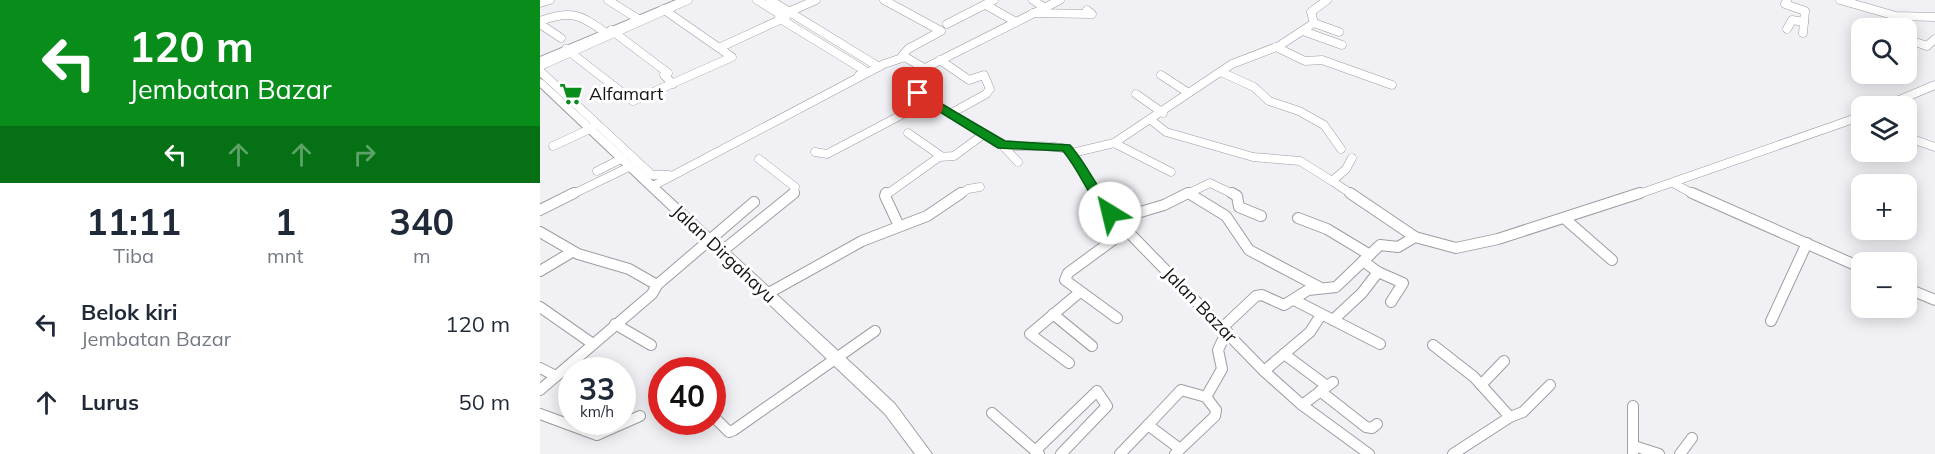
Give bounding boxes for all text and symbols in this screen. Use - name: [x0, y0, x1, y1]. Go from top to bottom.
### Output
- map controls: [1851, 18, 1917, 318]
- button: search: [1851, 18, 1917, 84]
- text: 120 m: [129, 20, 254, 73]
- icon: left: [30, 24, 108, 102]
- pin: [892, 67, 943, 118]
- text: Jembatan Bazar: [129, 72, 332, 106]
- icon: arrive: [901, 76, 934, 109]
- supermarket icon: Alfamart: [558, 81, 584, 107]
- place label: Alfamart: [589, 82, 663, 105]
- button: layers: [1851, 96, 1917, 162]
- icon: left: [159, 138, 192, 171]
- icon: ahead: [222, 138, 255, 171]
- icon: ahead: [285, 138, 318, 171]
- icon: right: [348, 138, 381, 171]
- button: +: [1851, 174, 1917, 240]
- position arrow: [1078, 181, 1142, 245]
- text: 11:11: [86, 199, 181, 244]
- text: 1: [274, 199, 296, 244]
- text: 340: [389, 199, 454, 244]
- street label: Jalan Dirgahayu: [667, 200, 781, 308]
- text: Tiba: [113, 243, 154, 268]
- text: mnt: [267, 243, 303, 268]
- text: m: [413, 243, 430, 268]
- button: −: [1851, 252, 1917, 318]
- street label: Jalan Bazar: [1159, 262, 1243, 348]
- text: Belok kiri: [81, 298, 177, 326]
- icon: left: [30, 308, 63, 341]
- text: 120 m: [445, 310, 510, 338]
- text: Jembatan Bazar: [81, 326, 231, 351]
- speed limit sign: 40: [648, 357, 726, 435]
- text: 33: [579, 370, 615, 408]
- icon: ahead: [30, 386, 63, 419]
- text: Lurus: [81, 388, 139, 416]
- text: 50 m: [459, 388, 510, 416]
- text: km/h: [580, 402, 614, 421]

